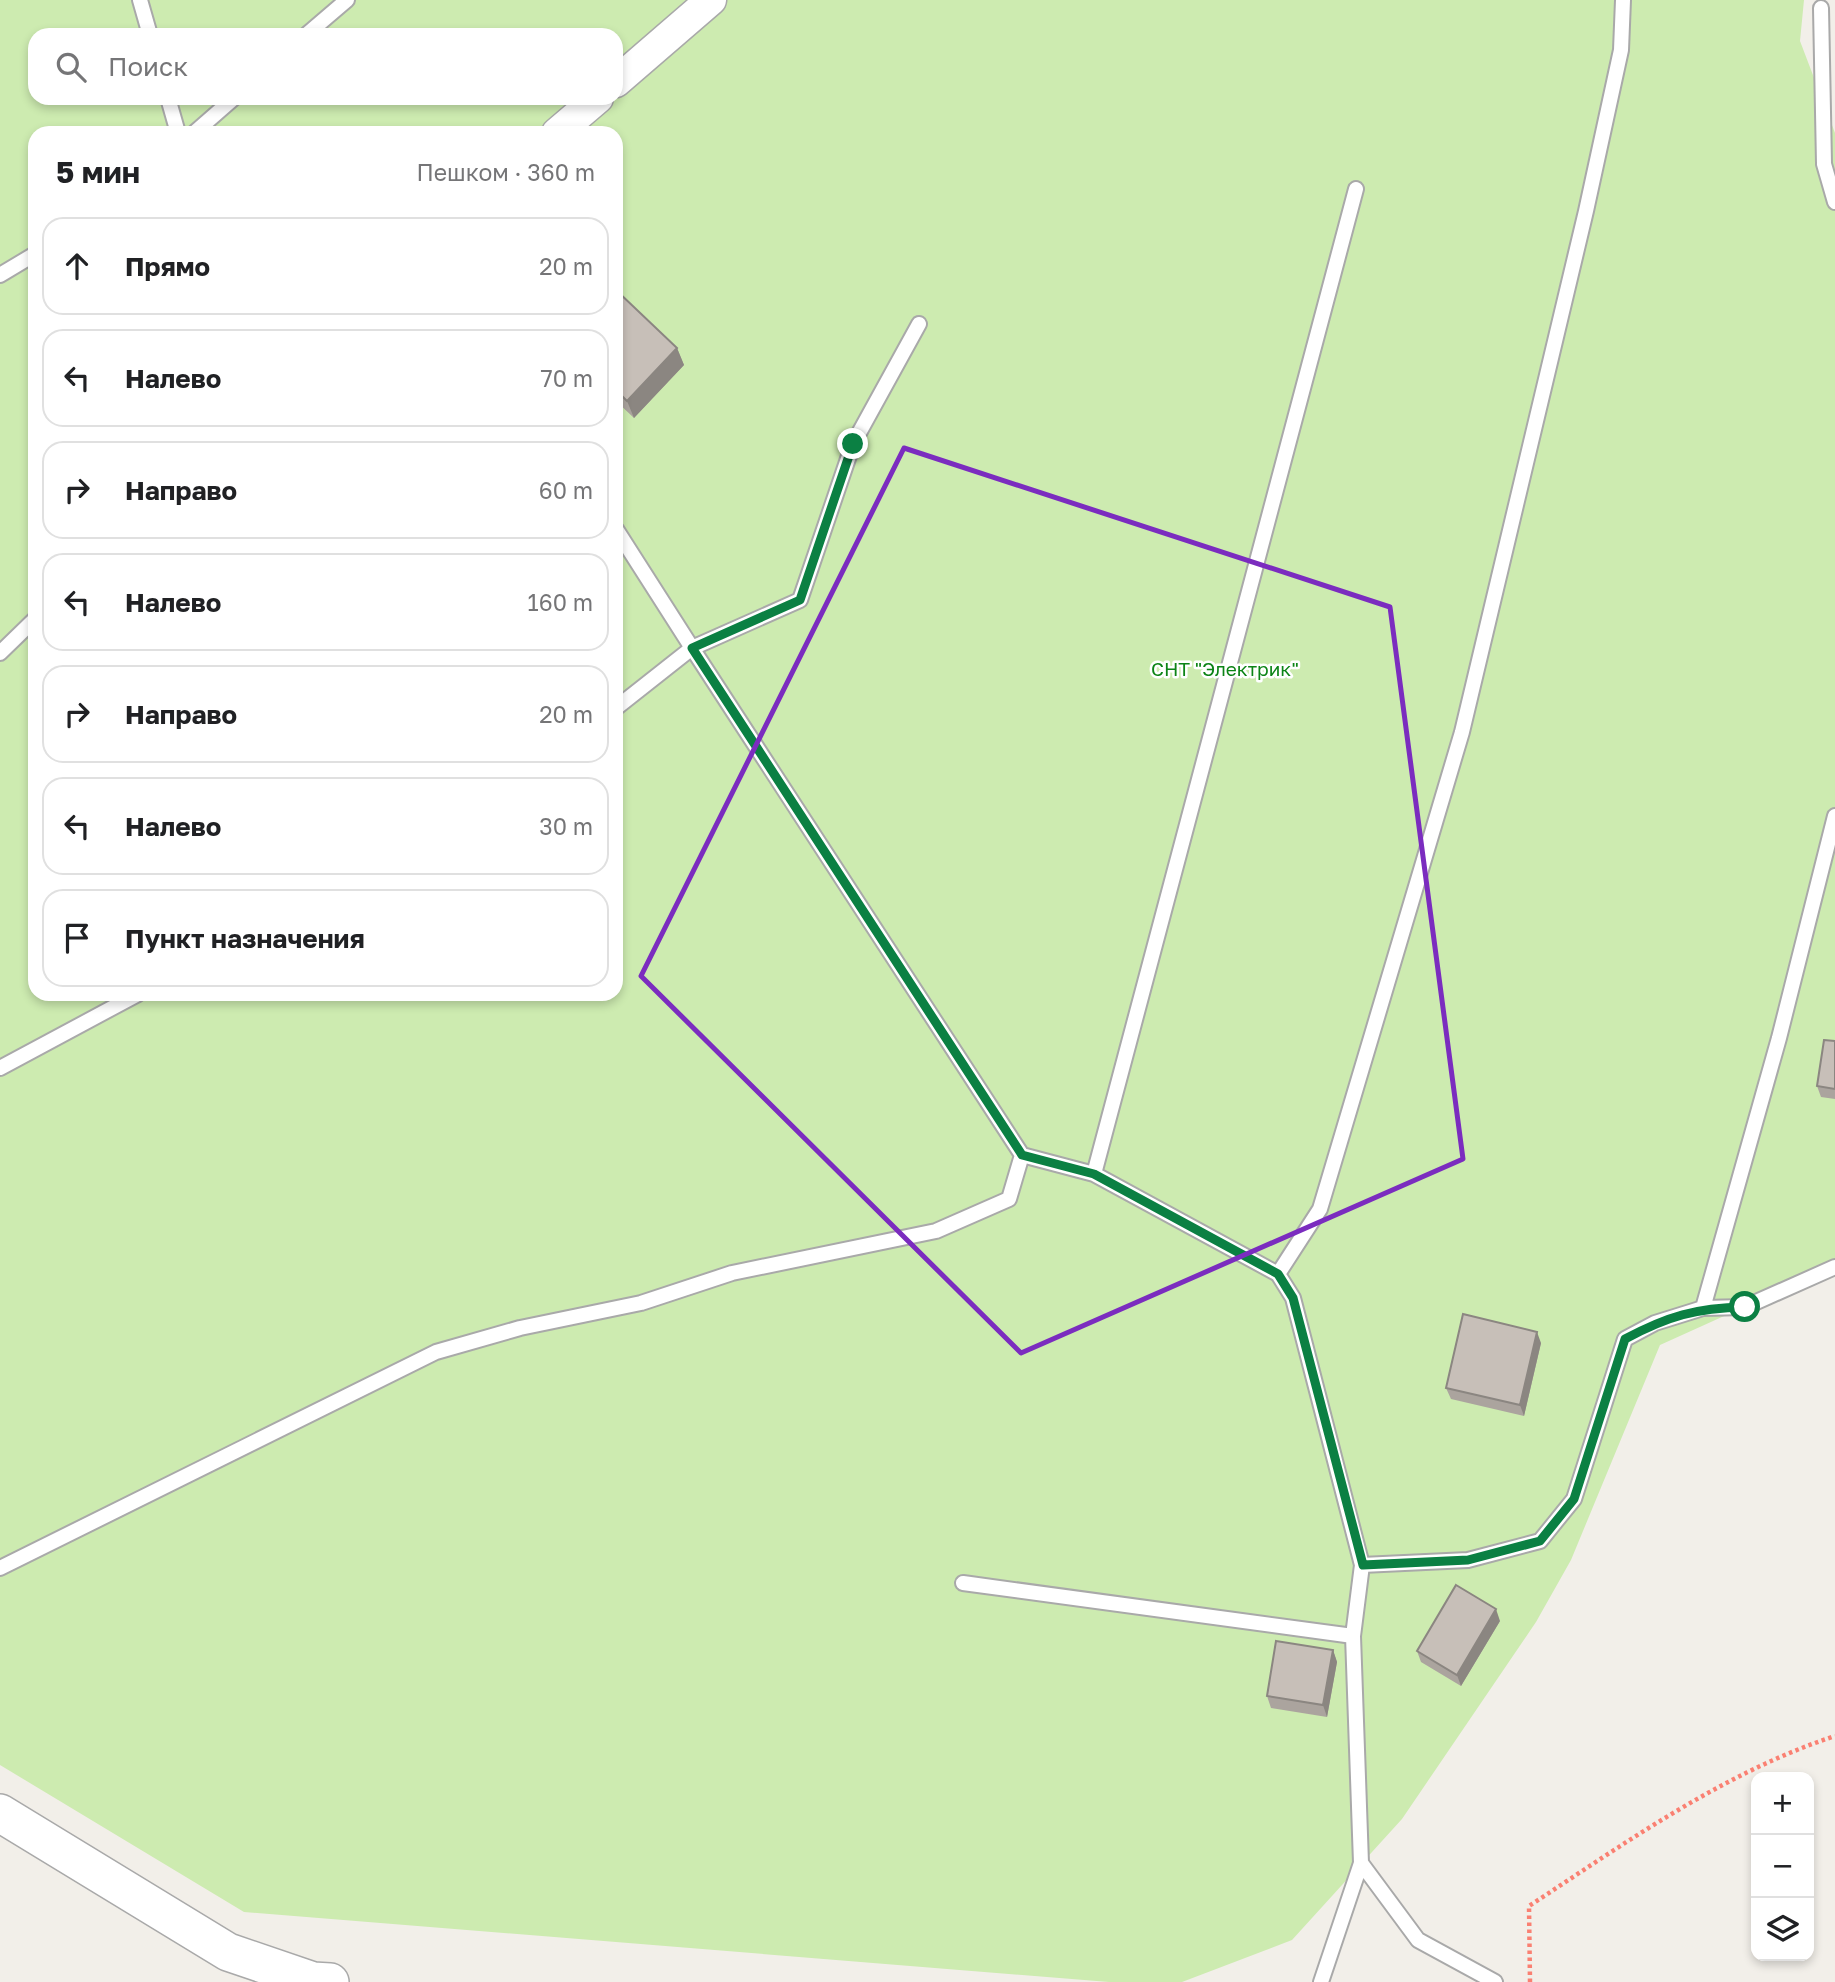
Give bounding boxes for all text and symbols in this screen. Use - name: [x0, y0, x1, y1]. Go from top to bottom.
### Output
- search box: [28, 28, 623, 105]
- icon: search: [52, 48, 90, 86]
- text: Поиск: [108, 51, 188, 82]
- text: 5 мин: [56, 154, 140, 190]
- text: Пешком · 360 m: [417, 158, 595, 186]
- icon: ahead: [58, 247, 96, 285]
- text: Прямо: [125, 251, 210, 282]
- text: 20 m: [539, 252, 593, 280]
- icon: left: [58, 359, 96, 397]
- text: Налево: [125, 363, 221, 394]
- text: 70 m: [540, 364, 593, 392]
- route end: [837, 428, 868, 459]
- icon: right: [58, 471, 96, 509]
- text: Направо: [125, 475, 237, 506]
- text: 60 m: [539, 476, 593, 504]
- icon: left: [58, 583, 96, 621]
- text: Налево: [125, 587, 221, 618]
- text: 160 m: [528, 588, 593, 616]
- park label: СНТ "Электрик": [1151, 657, 1299, 680]
- icon: right: [58, 695, 96, 733]
- text: Направо: [125, 699, 237, 730]
- text: 20 m: [539, 700, 593, 728]
- icon: left: [58, 807, 96, 845]
- text: Налево: [125, 811, 221, 842]
- text: 30 m: [539, 812, 593, 840]
- icon: arrive: [58, 919, 96, 957]
- text: Пункт назначения: [125, 923, 365, 954]
- route start: [1729, 1291, 1760, 1322]
- map controls: [1751, 1772, 1814, 1961]
- button: +: [1751, 1772, 1814, 1835]
- button: −: [1751, 1835, 1814, 1898]
- button: layers: [1751, 1898, 1814, 1961]

